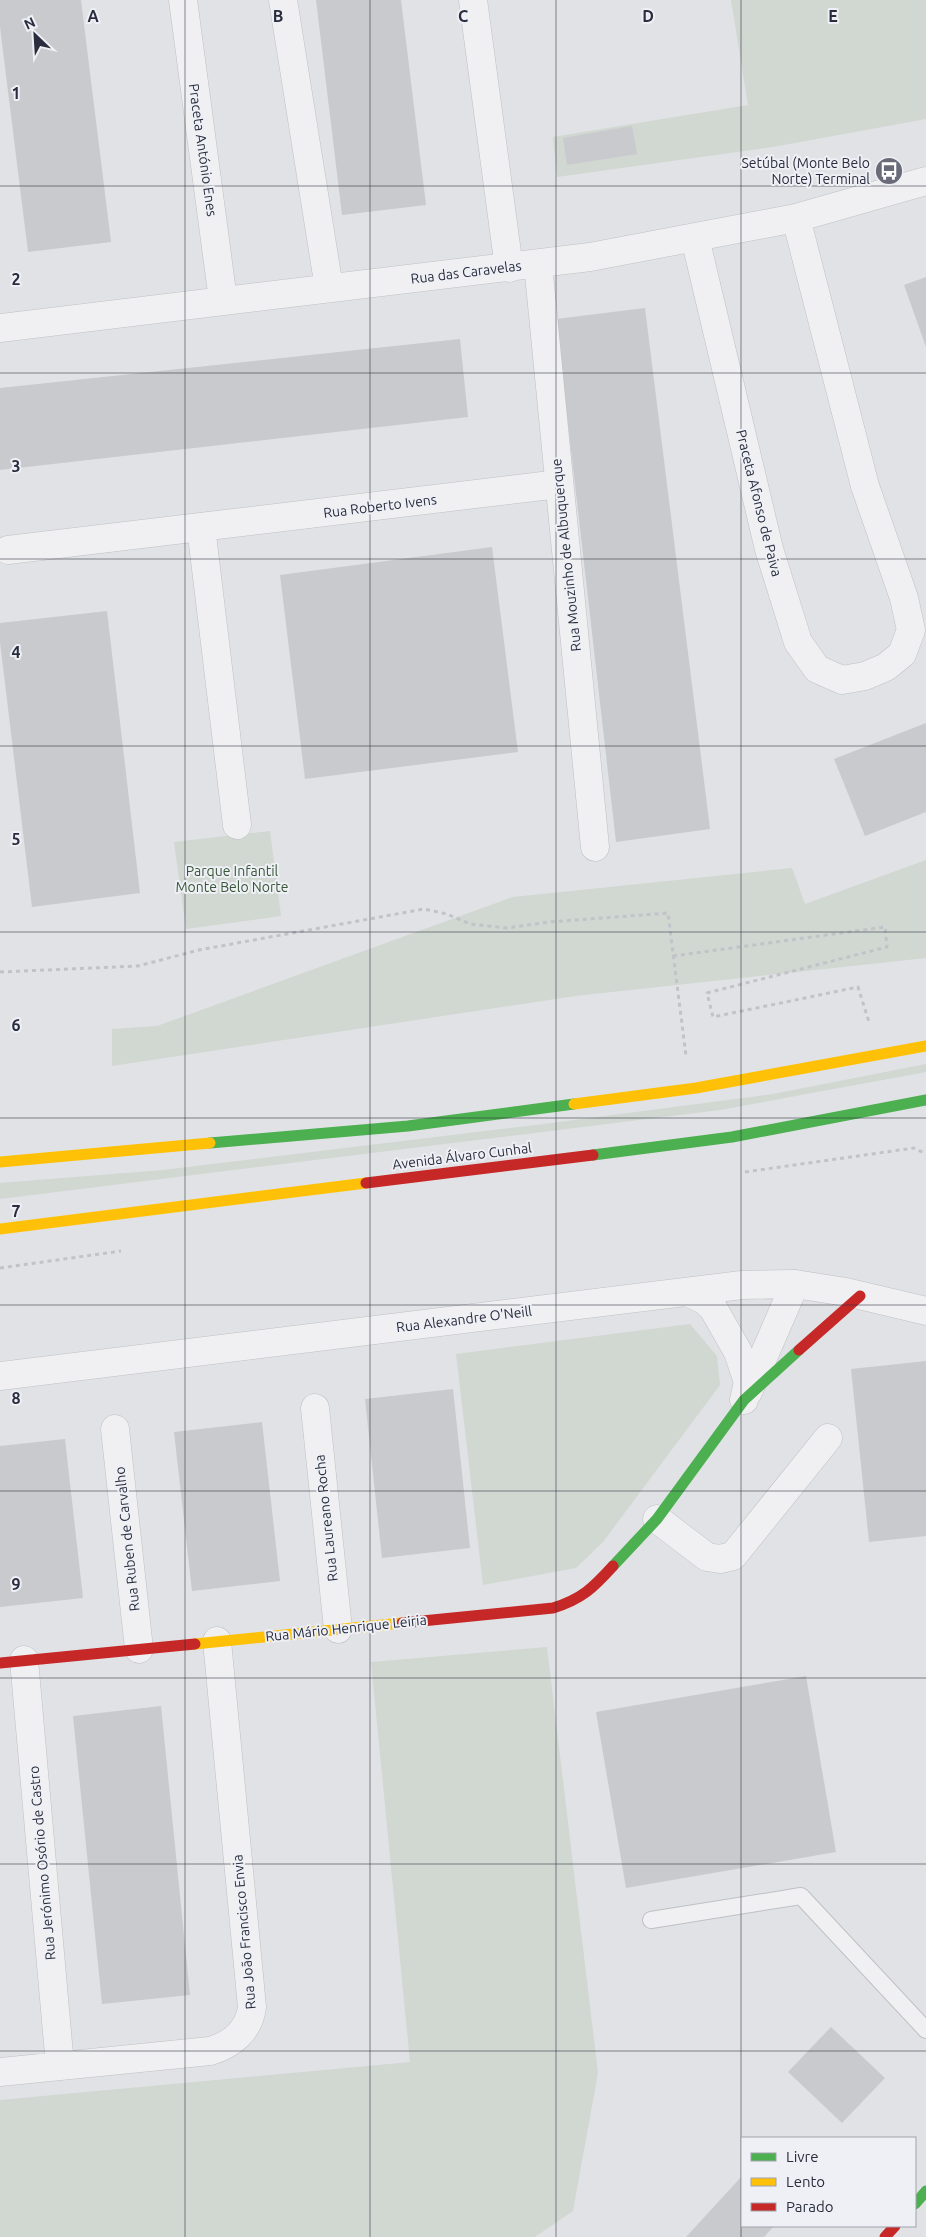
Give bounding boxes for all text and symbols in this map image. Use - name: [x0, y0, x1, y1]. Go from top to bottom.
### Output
- text: A: [87, 7, 99, 25]
- text: B: [273, 7, 283, 25]
- text: C: [458, 7, 468, 25]
- text: D: [642, 7, 654, 25]
- text: E: [828, 7, 838, 25]
- north arrow: [10, 10, 60, 60]
- text: N: [21, 14, 38, 33]
- street label: Praceta António Enes: [186, 82, 220, 218]
- text: 1: [11, 84, 21, 102]
- place label: Setúbal (Monte Belo Norte) Terminal: [742, 155, 870, 187]
- bus stop icon: Setúbal (Monte Belo Norte) Terminal: [874, 156, 904, 186]
- street label: Rua das Caravelas: [410, 257, 522, 287]
- text: 2: [11, 270, 21, 288]
- street label: Praceta Afonso de Paiva: [733, 428, 785, 578]
- text: 3: [11, 457, 21, 475]
- street label: Rua Mouzinho de Albuquerque: [548, 458, 584, 652]
- street label: Rua Roberto Ivens: [322, 491, 438, 521]
- text: 4: [11, 643, 21, 661]
- text: 5: [11, 830, 21, 848]
- park label: Parque Infantil Monte Belo Norte: [175, 863, 289, 895]
- text: 6: [11, 1016, 21, 1034]
- street label: Avenida Álvaro Cunhal: [391, 1138, 533, 1172]
- text: 7: [11, 1202, 21, 1220]
- street label: Rua Alexandre O'Neill: [395, 1303, 533, 1335]
- text: 8: [11, 1389, 21, 1407]
- street label: Rua Laureano Rocha: [311, 1454, 341, 1582]
- street label: Rua Ruben de Carvalho: [111, 1466, 143, 1612]
- text: 9: [11, 1575, 21, 1593]
- street label: Rua Mário Henrique Leiria: [265, 1612, 427, 1644]
- street label: Rua Jerónimo Osório de Castro: [26, 1765, 58, 1961]
- street label: Rua João Francisco Envia: [229, 1854, 259, 2010]
- legend: [741, 2137, 916, 2227]
- text: Livre: [786, 2148, 819, 2165]
- text: Lento: [786, 2173, 825, 2190]
- text: Parado: [786, 2198, 833, 2215]

